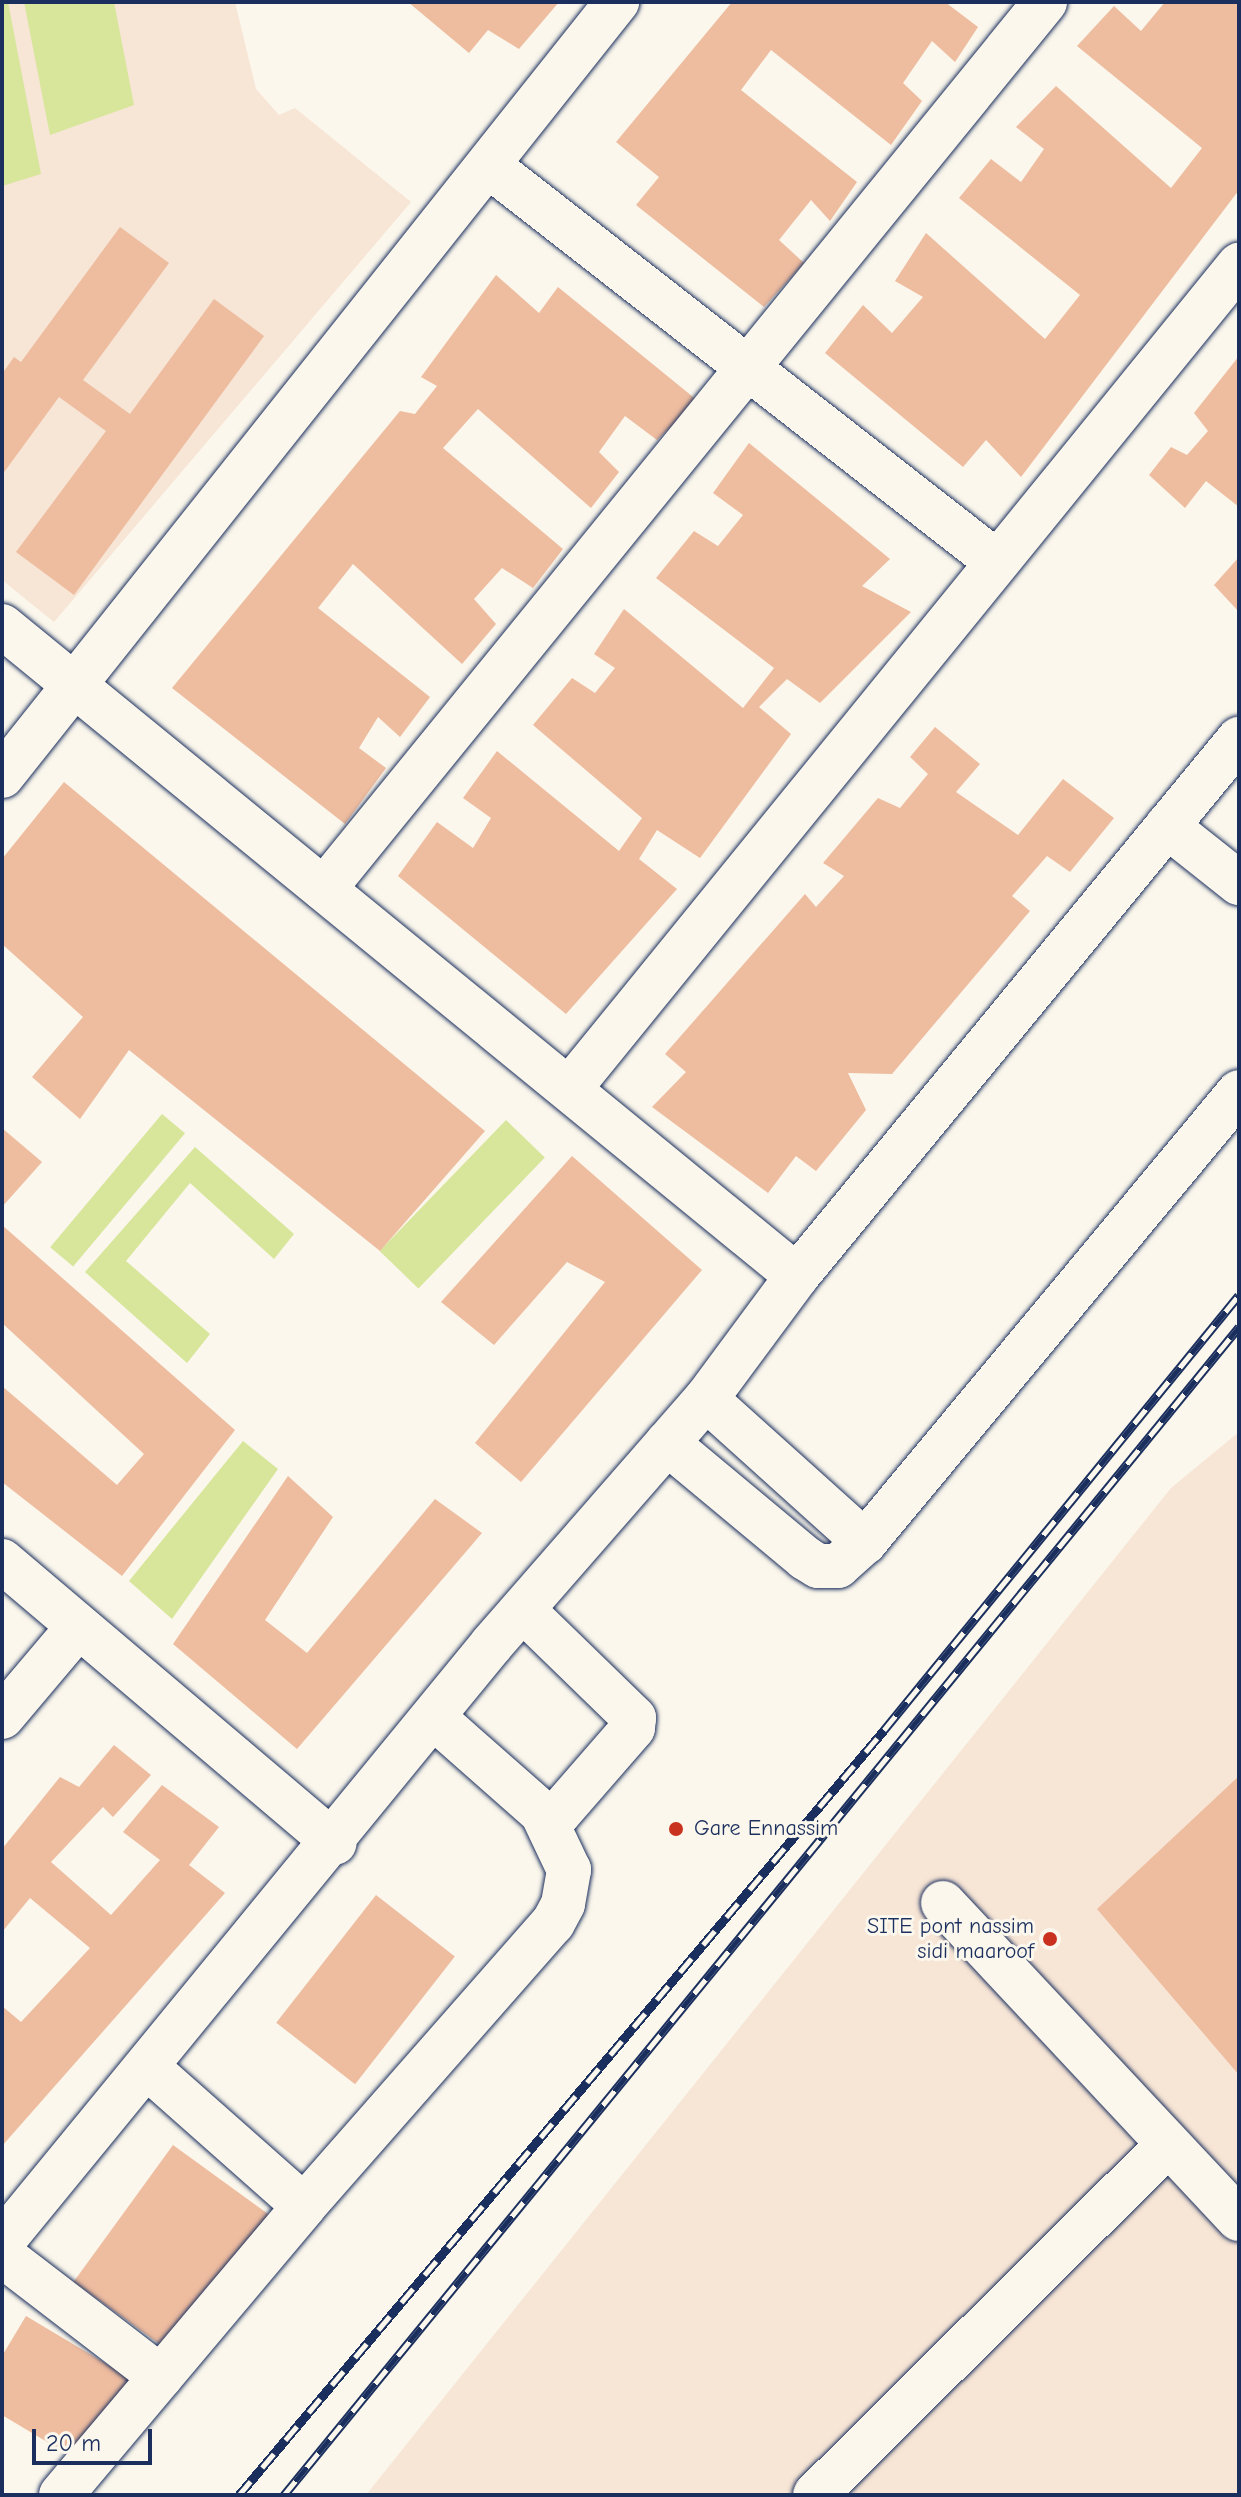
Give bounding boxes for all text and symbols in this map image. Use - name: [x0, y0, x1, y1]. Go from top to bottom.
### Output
- place label: Gare Ennassim: [694, 1816, 838, 1842]
- marker: Gare Ennassim: [665, 1818, 687, 1840]
- place label: SITE pont nassim sidi maaroof: [867, 1913, 1034, 1964]
- marker: SITE pont nassim sidi maaroof: [1041, 1930, 1059, 1948]
- scale bar: [36, 2413, 156, 2463]
- text: 20 m: [46, 2429, 101, 2457]

